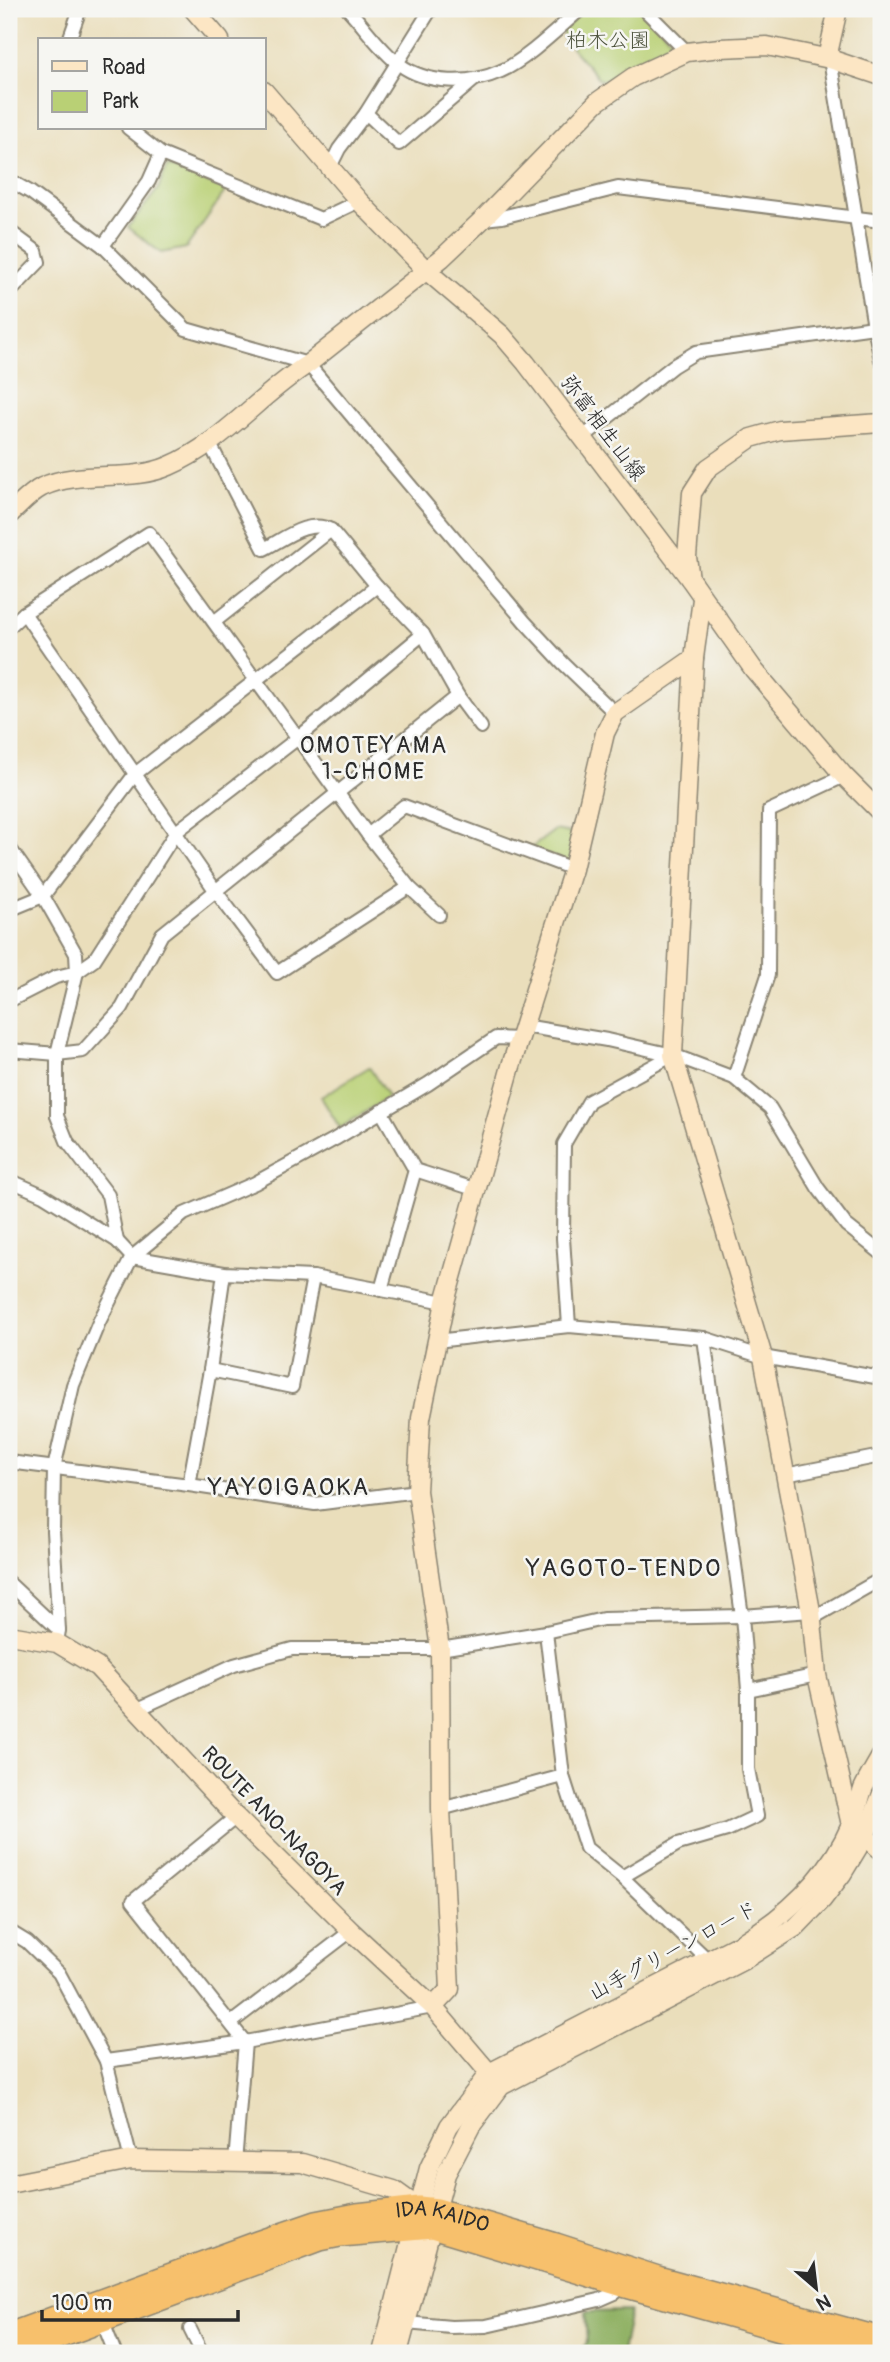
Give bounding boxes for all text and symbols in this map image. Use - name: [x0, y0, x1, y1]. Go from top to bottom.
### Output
- park label: 柏木公園: [566, 27, 650, 54]
- legend: [38, 38, 266, 130]
- text: Road: [102, 54, 146, 81]
- text: Park: [102, 88, 139, 115]
- street label: 弥富相生山線: [554, 370, 652, 486]
- district label: OMOTEYAMA 1-CHOME: [300, 731, 448, 786]
- district label: YAYOIGAOKA: [207, 1473, 370, 1502]
- district label: YAGOTO-TENDO: [525, 1554, 722, 1583]
- street label: ROUTE ANO-NAGOYA: [196, 1741, 352, 1901]
- street label: 山手グリーンロード: [584, 1895, 762, 2007]
- street label: IDA KAIDO: [394, 2194, 493, 2238]
- north arrow: [782, 2254, 852, 2324]
- scale bar: [42, 2278, 238, 2322]
- text: N: [812, 2289, 835, 2316]
- text: 100 m: [52, 2290, 112, 2317]

